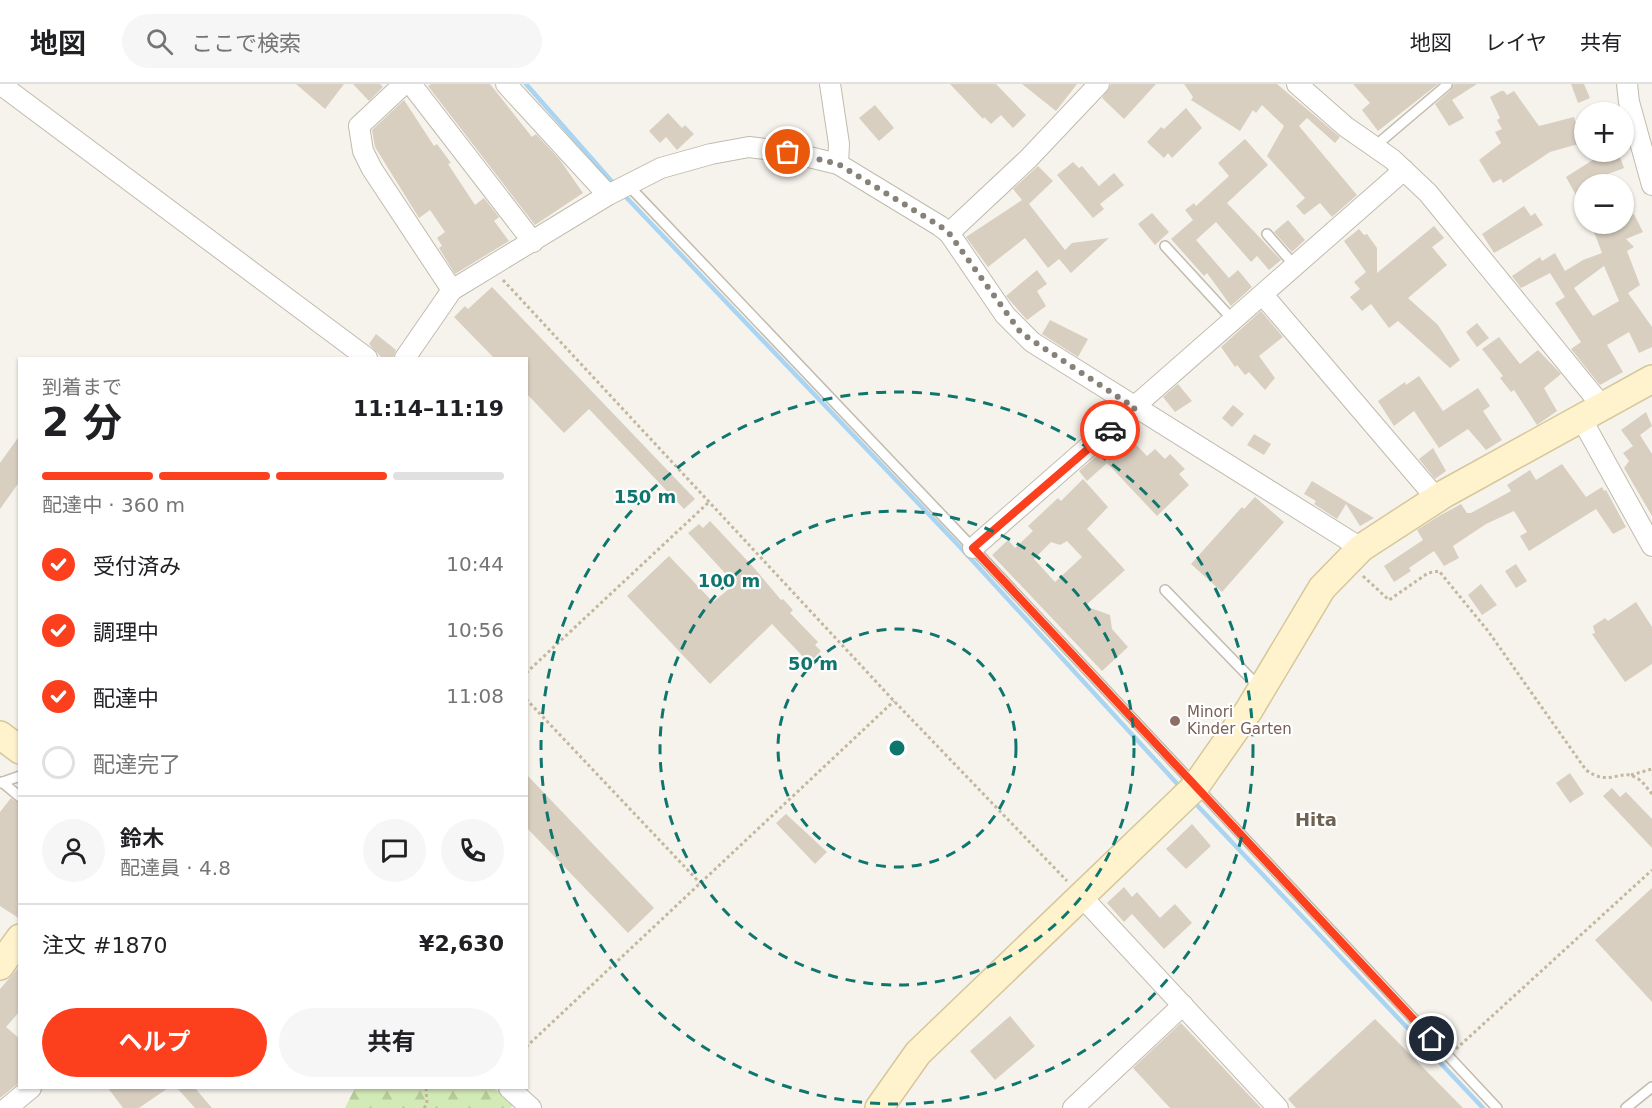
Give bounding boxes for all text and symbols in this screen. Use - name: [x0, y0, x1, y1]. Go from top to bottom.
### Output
- search box: [122, 14, 542, 68]
- icon: search: [143, 25, 176, 58]
- text: 地図: [30, 27, 86, 60]
- text: ここで検索: [191, 31, 301, 56]
- text: 地図: [1410, 31, 1452, 55]
- text: レイヤ: [1485, 31, 1547, 55]
- text: 共有: [1580, 31, 1622, 55]
- map controls: [1574, 102, 1634, 234]
- button: +: [1574, 102, 1634, 162]
- pin: [762, 126, 813, 177]
- icon: bag: [771, 135, 804, 168]
- button: −: [1574, 174, 1634, 234]
- text: 到着まで: [42, 375, 122, 399]
- text: 11:14–11:19: [353, 396, 504, 421]
- text: 2 分: [42, 400, 122, 445]
- courier: [1080, 400, 1140, 460]
- icon: car: [1094, 414, 1127, 447]
- text: 150 m: [614, 486, 676, 507]
- text: 配達中 · 360 m: [42, 493, 185, 517]
- icon: check: [42, 548, 75, 581]
- text: 10:44: [446, 552, 504, 576]
- text: 受付済み: [93, 554, 181, 579]
- text: 100 m: [698, 570, 760, 591]
- icon: check: [42, 614, 75, 647]
- text: 10:56: [446, 618, 504, 642]
- text: 調理中: [93, 620, 159, 645]
- text: 50 m: [788, 653, 838, 674]
- icon: check: [42, 680, 75, 713]
- text: 11:08: [446, 684, 504, 708]
- text: 配達中: [93, 686, 159, 711]
- place label: Minori Kinder Garten: [1187, 703, 1292, 738]
- marker: Minori Kinder Garten: [1168, 714, 1182, 728]
- centre of rings: [887, 738, 907, 758]
- text: 配達完了: [93, 752, 181, 777]
- district label: Hita: [1295, 809, 1337, 830]
- button: person: [42, 819, 105, 882]
- button: chat: [363, 819, 426, 882]
- button: phone: [441, 819, 504, 882]
- text: 鈴木: [120, 826, 164, 851]
- text: 配達員 · 4.8: [120, 856, 231, 880]
- text: ¥2,630: [419, 931, 504, 956]
- text: 注文 #1870: [42, 933, 167, 958]
- button: ヘルプ: [42, 1008, 267, 1077]
- button: 共有: [279, 1008, 504, 1077]
- pin: [1406, 1013, 1457, 1064]
- icon: home: [1415, 1022, 1448, 1055]

